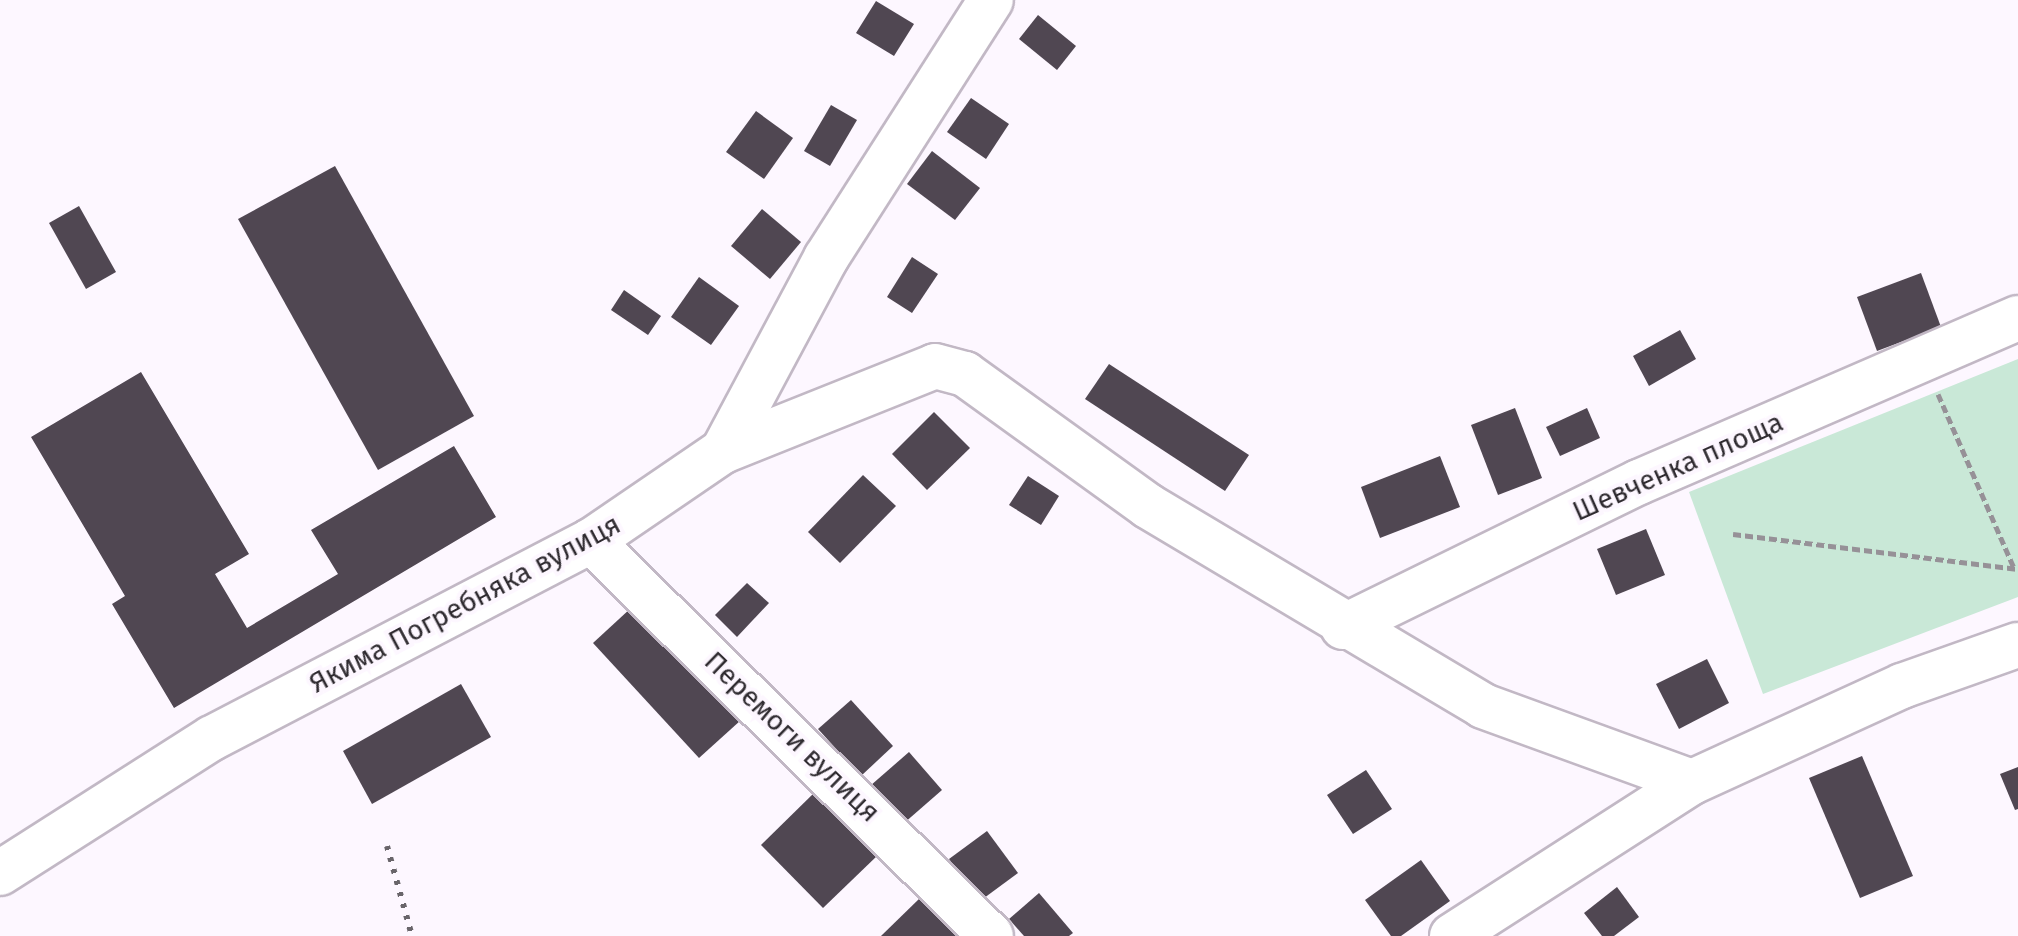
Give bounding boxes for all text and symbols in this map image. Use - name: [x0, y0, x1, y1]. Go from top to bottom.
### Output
- street label: Шевченка площа: [1567, 405, 1789, 529]
- street label: Якима Погребняка вулиця: [304, 508, 626, 700]
- street label: Перемоги вулиця: [697, 645, 887, 829]

